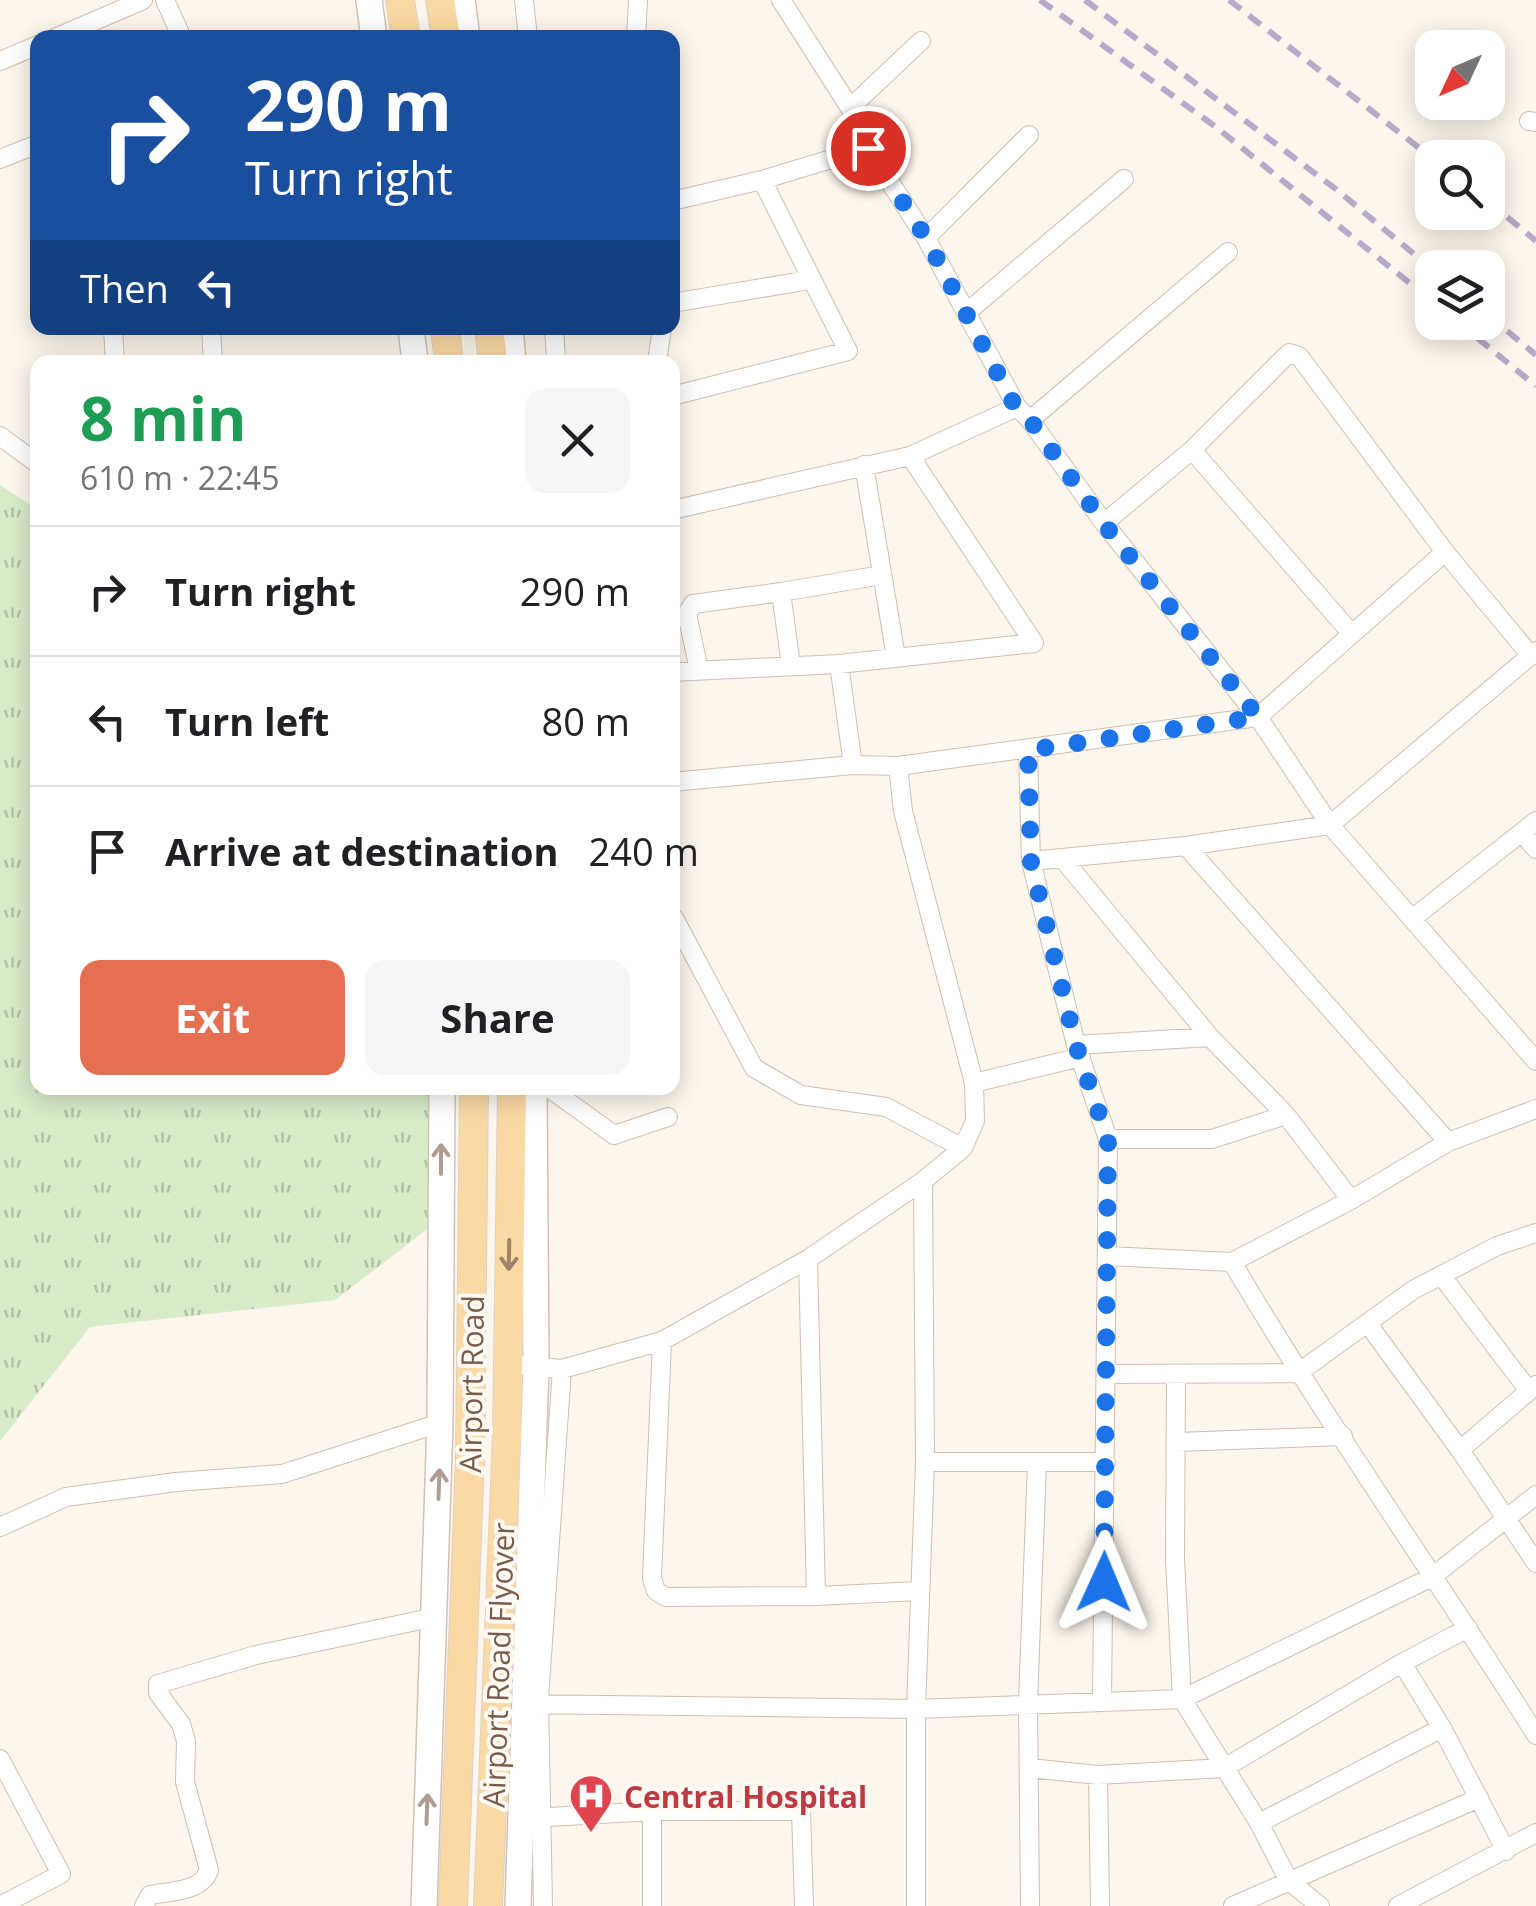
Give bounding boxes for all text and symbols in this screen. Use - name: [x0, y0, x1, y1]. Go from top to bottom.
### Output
- north arrow: [1415, 30, 1505, 120]
- map controls: [1415, 30, 1505, 340]
- text: 290 m: [245, 56, 452, 152]
- icon: right: [80, 70, 210, 200]
- pin: [826, 106, 911, 191]
- icon: arrive: [841, 121, 896, 176]
- button: search: [1415, 140, 1505, 230]
- text: Turn right: [245, 147, 453, 208]
- button: layers: [1415, 250, 1505, 340]
- icon: left: [189, 260, 244, 315]
- text: Then: [80, 262, 169, 314]
- text: 8 min: [80, 377, 247, 459]
- button: close: [525, 388, 630, 493]
- text: 610 m · 22:45: [80, 456, 279, 499]
- icon: right: [80, 564, 135, 619]
- text: Turn right: [165, 565, 356, 617]
- text: 290 m: [520, 565, 630, 617]
- icon: left: [80, 694, 135, 749]
- text: Turn left: [165, 695, 329, 747]
- text: 80 m: [541, 695, 630, 747]
- icon: arrive: [80, 824, 135, 879]
- text: Arrive at destination: [165, 825, 559, 877]
- text: 240 m: [589, 825, 699, 877]
- button: Exit: [80, 960, 345, 1075]
- button: Share: [365, 960, 630, 1075]
- one-way arrow: [432, 1143, 450, 1176]
- one-way arrow: [500, 1238, 518, 1270]
- street label: Airport Road: [449, 1295, 493, 1473]
- one-way arrow: [429, 1468, 448, 1500]
- street label: Airport Road Flyover: [473, 1522, 523, 1808]
- position arrow: [1052, 1530, 1156, 1634]
- hospital icon: Central Hospital: [568, 1773, 614, 1834]
- place label: Central Hospital: [624, 1776, 867, 1817]
- one-way arrow: [418, 1793, 437, 1825]

